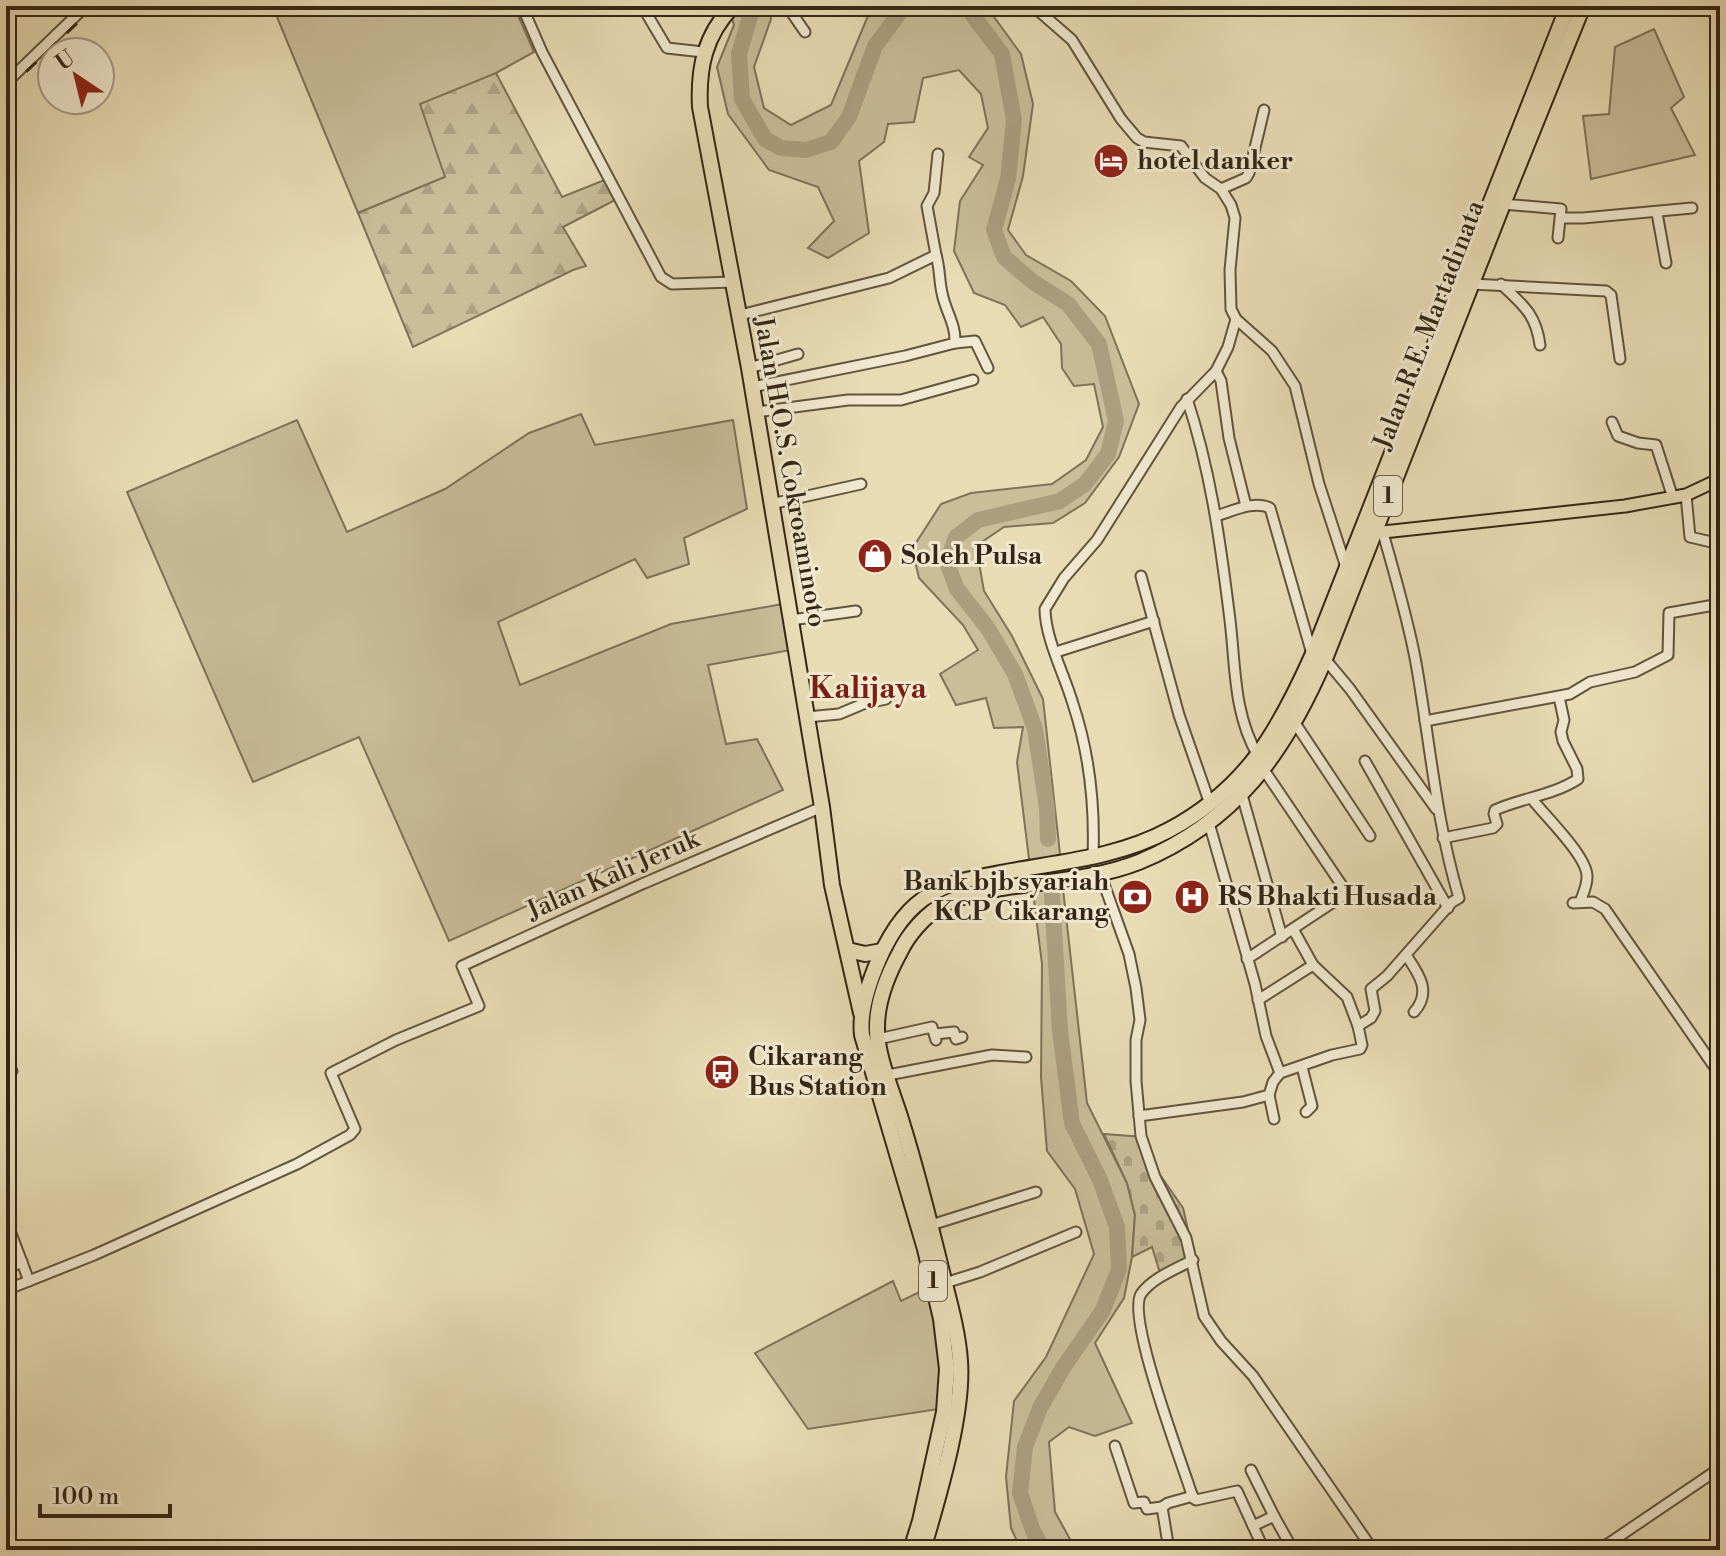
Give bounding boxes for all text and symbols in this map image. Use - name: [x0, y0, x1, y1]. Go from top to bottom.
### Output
- north arrow: [36, 36, 116, 116]
- text: U: [51, 45, 80, 77]
- hotel icon: hotel danker: [1092, 142, 1130, 180]
- place label: hotel danker: [1137, 145, 1293, 177]
- street label: Jalan R.E. Martadinata: [1366, 195, 1492, 455]
- street label: Jalan H.O.S. Cokroaminoto: [747, 313, 833, 630]
- road number: 1: [1374, 476, 1402, 516]
- shop icon: Soleh Pulsa: [856, 537, 894, 575]
- place label: Soleh Pulsa: [901, 540, 1043, 572]
- district label: Kalijaya: [809, 670, 928, 708]
- street label: Jalan Kali Jeruk: [521, 822, 705, 928]
- place label: Bank bjb syariah KCP Cikarang: [903, 866, 1110, 928]
- bank icon: Bank bjb syariah KCP Cikarang: [1116, 878, 1154, 916]
- hospital icon: RS Bhakti Husada: [1173, 878, 1211, 916]
- place label: RS Bhakti Husada: [1218, 881, 1438, 913]
- place label: Cikarang Bus Station: [748, 1041, 887, 1103]
- bus stop icon: Cikarang Bus Station: [703, 1053, 741, 1091]
- road number: 1: [919, 1261, 947, 1301]
- scale bar: [40, 1468, 170, 1518]
- text: 100 m: [52, 1482, 119, 1512]

